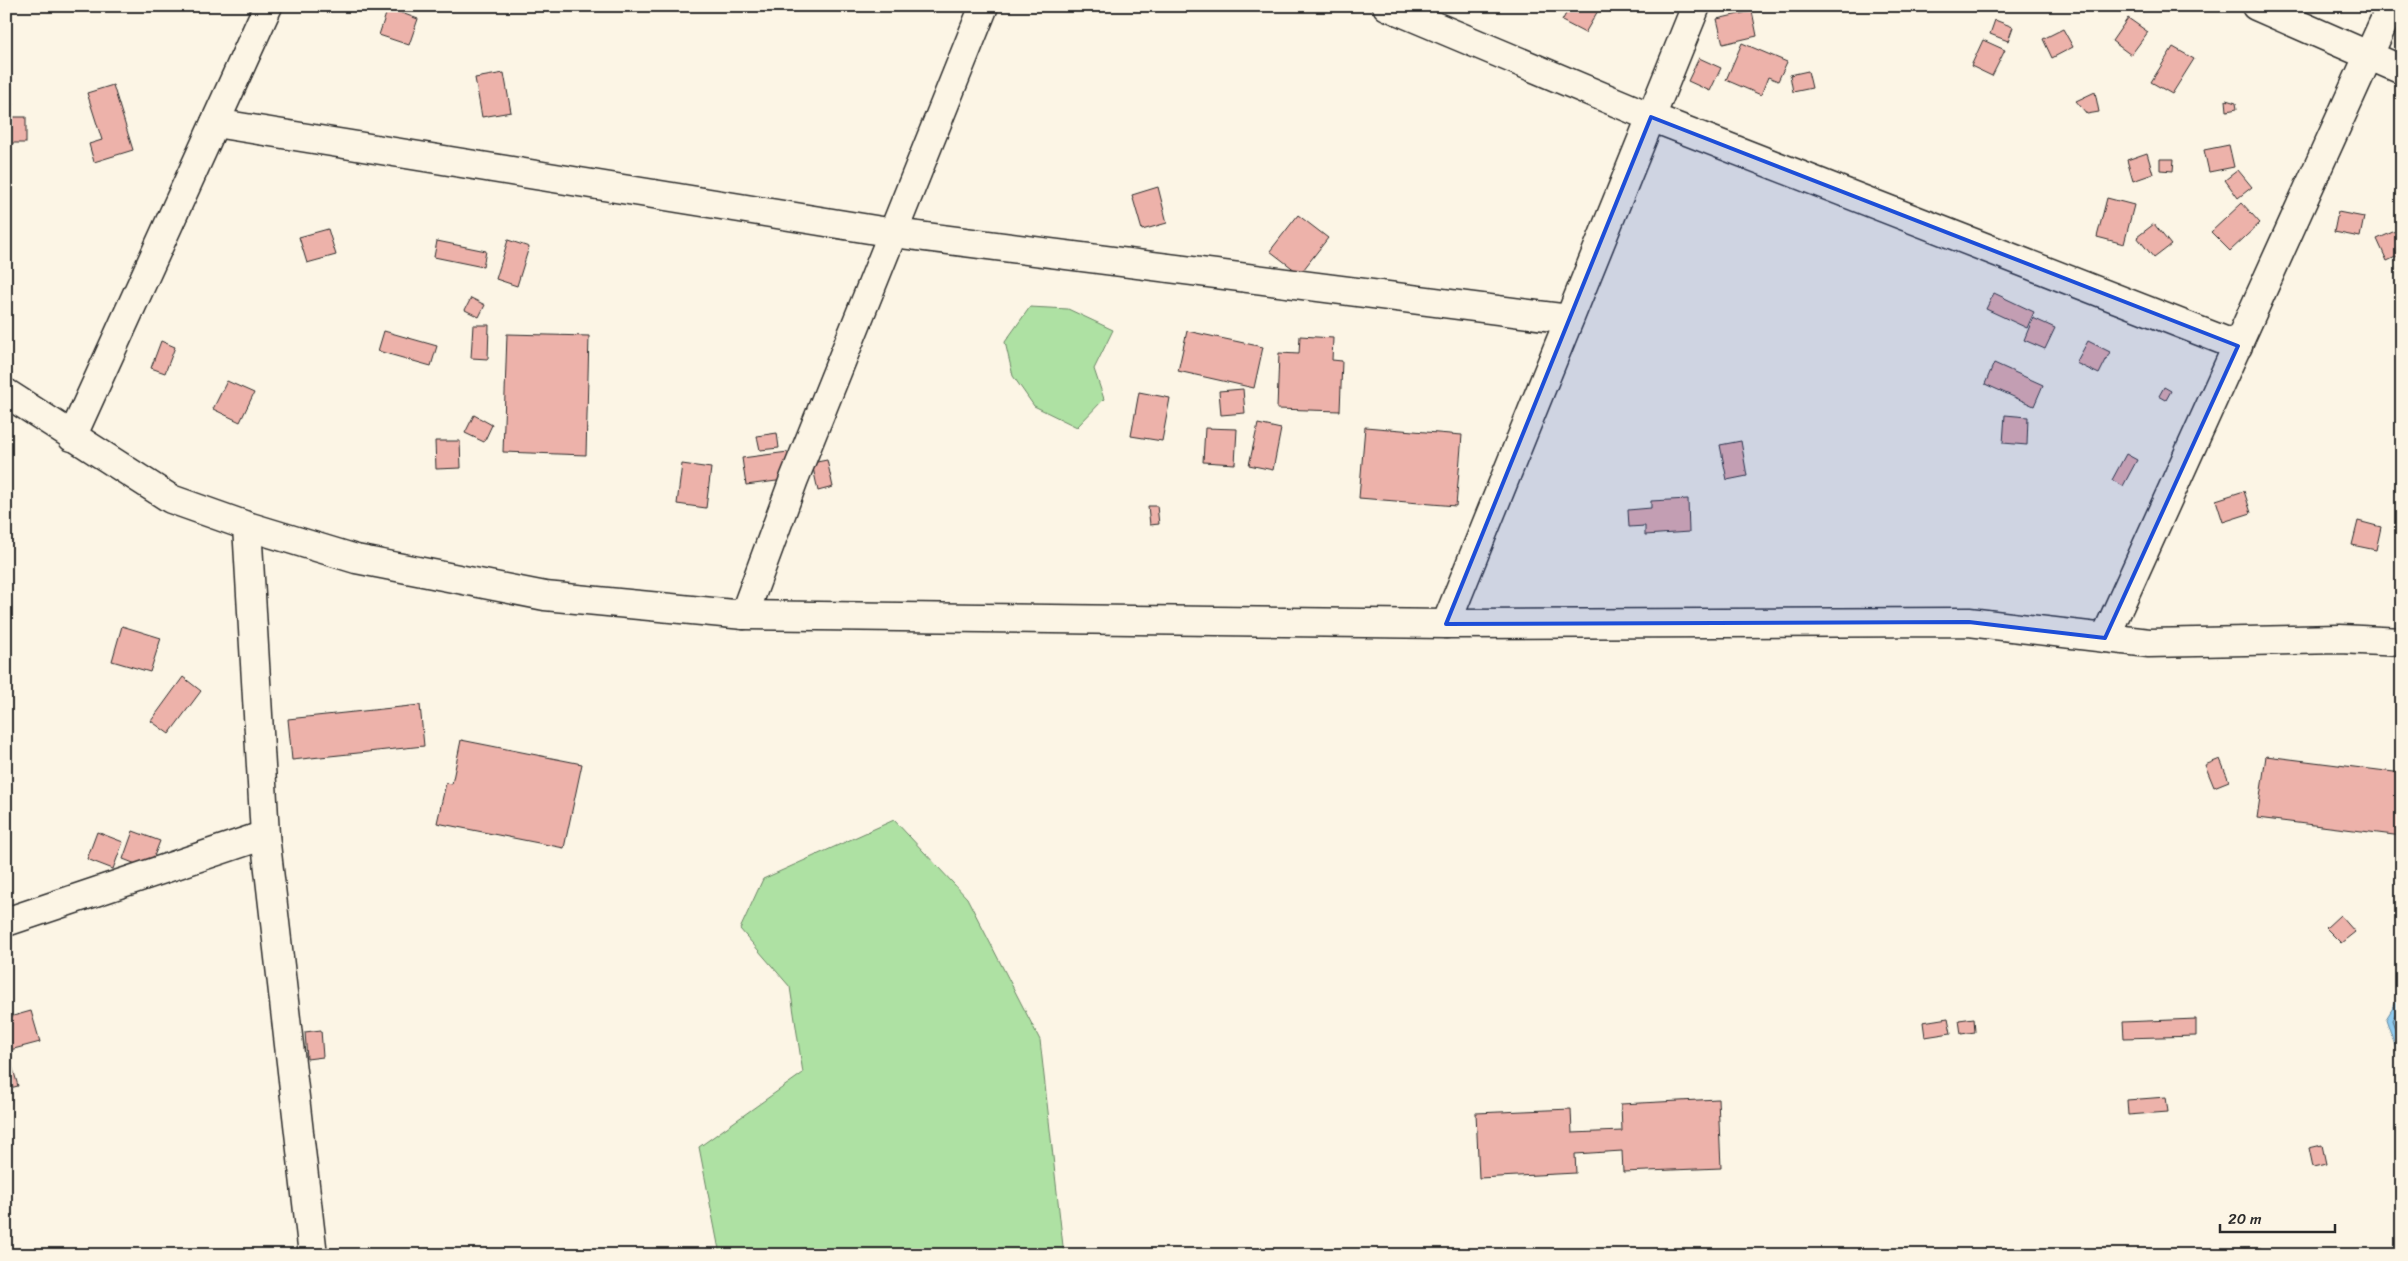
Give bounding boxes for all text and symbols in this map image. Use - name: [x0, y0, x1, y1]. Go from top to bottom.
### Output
- scale bar: [2220, 1201, 2336, 1233]
- text: 20 m: [2228, 1206, 2262, 1232]

